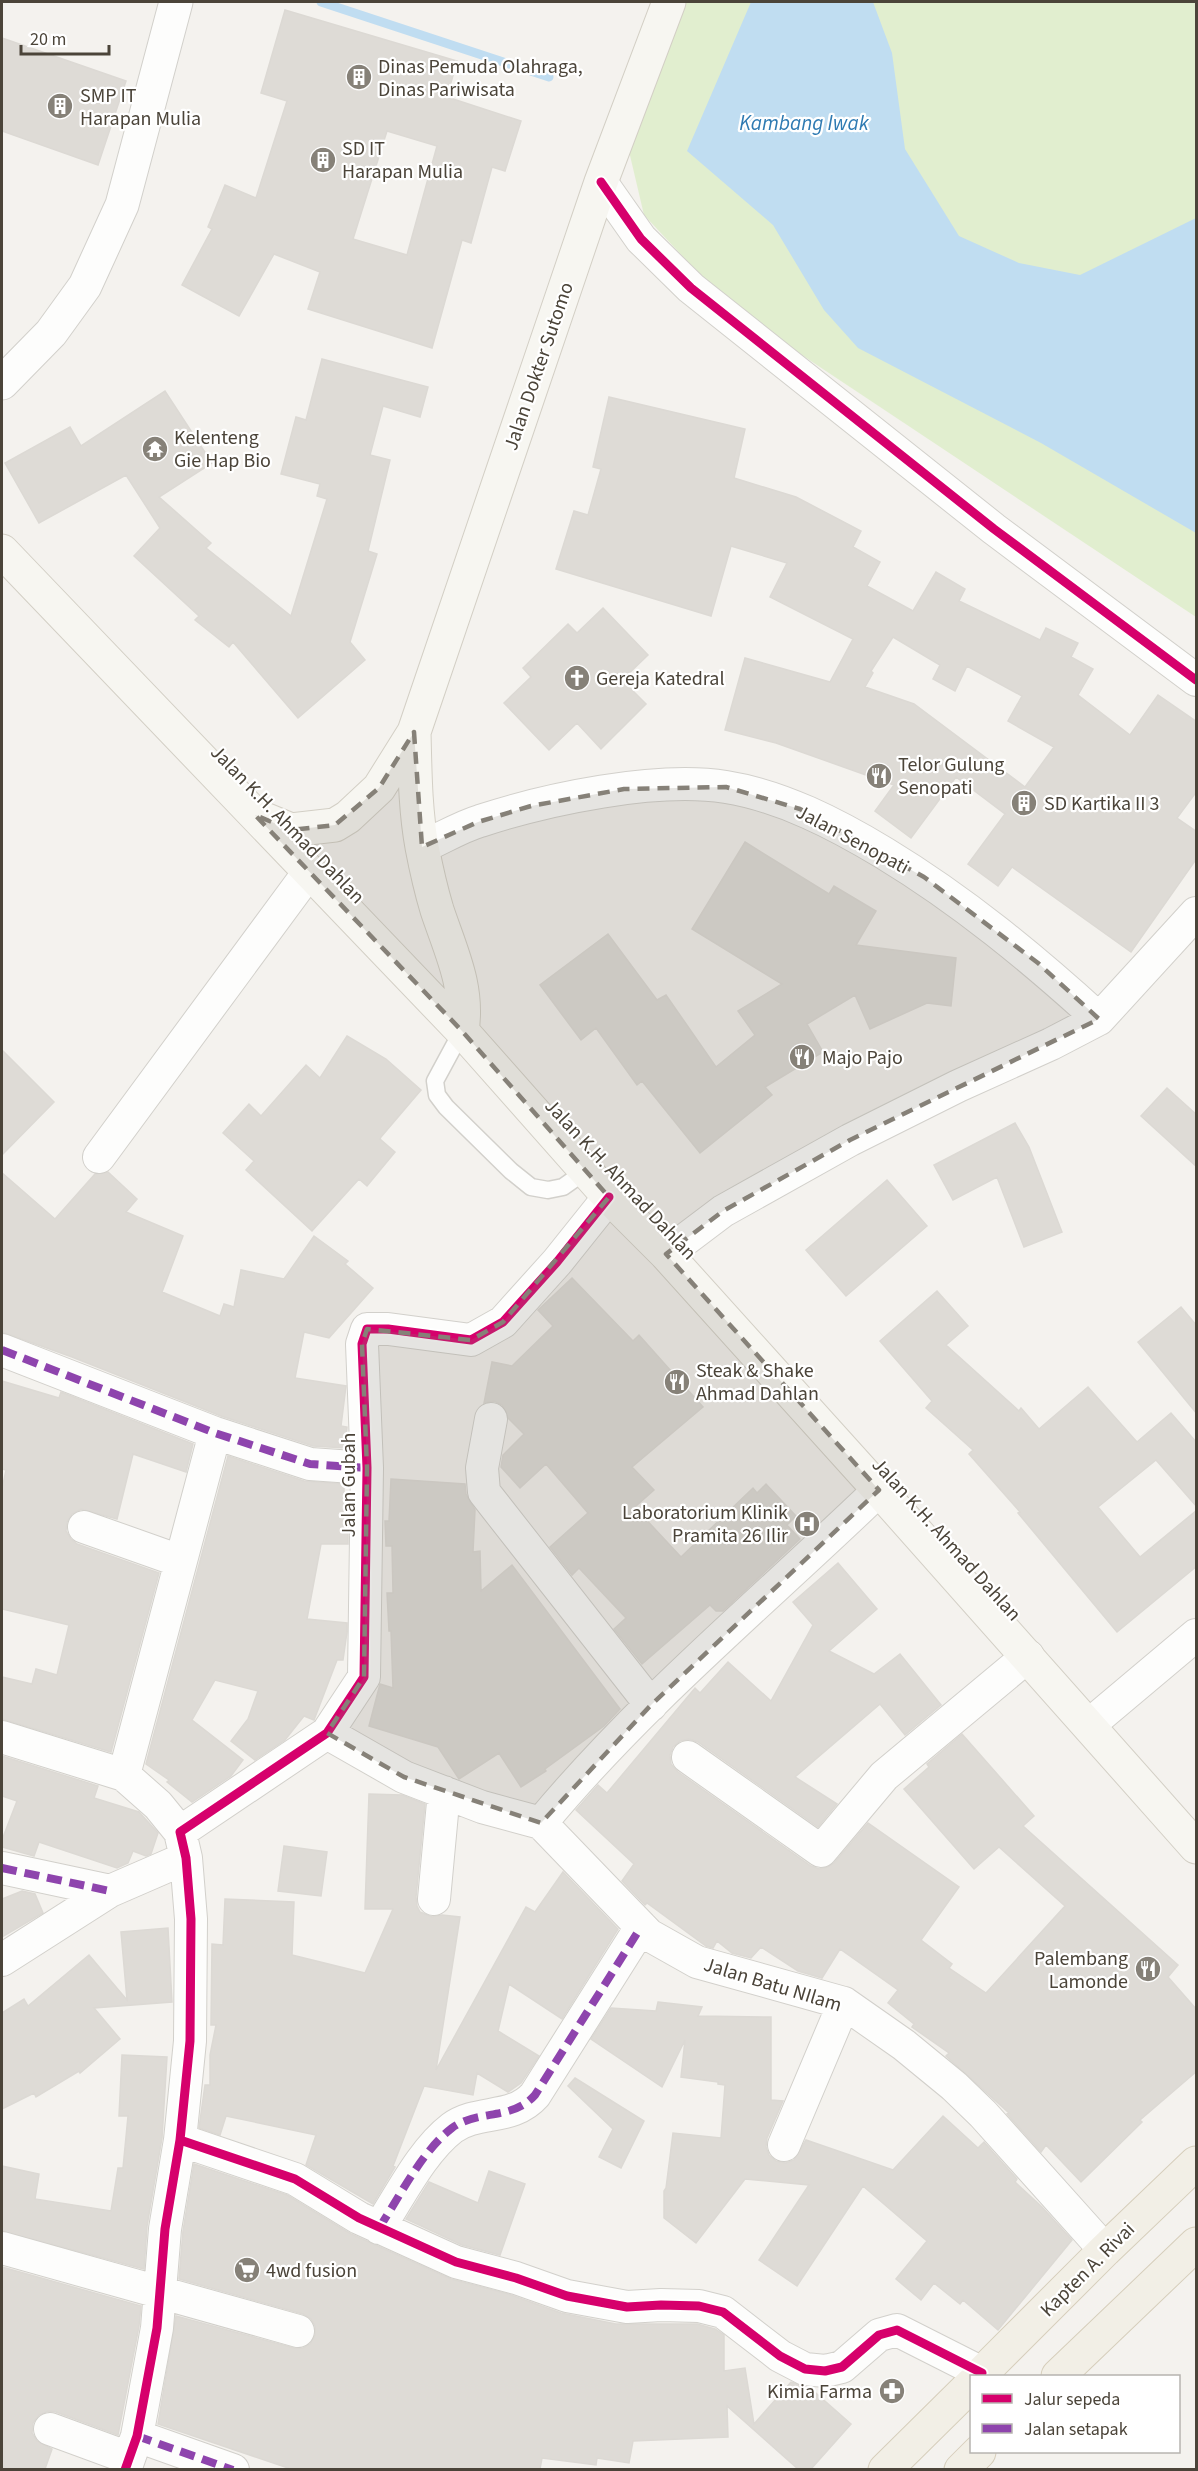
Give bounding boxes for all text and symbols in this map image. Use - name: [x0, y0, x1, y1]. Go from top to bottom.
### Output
- scale bar: [21, 18, 110, 56]
- text: 20 m: [30, 27, 66, 52]
- place label: Dinas Pemuda Olahraga, Dinas Pariwisata: [378, 53, 583, 104]
- building icon: Dinas Pemuda Olahraga, Dinas Pariwisata: [344, 62, 374, 92]
- place label: SMP IT Harapan Mulia: [80, 82, 201, 133]
- building icon: SMP IT Harapan Mulia: [45, 91, 75, 121]
- water label: Kambang Iwak: [739, 108, 870, 138]
- place label: SD IT Harapan Mulia: [342, 135, 463, 186]
- building icon: SD IT Harapan Mulia: [308, 145, 338, 175]
- street label: Jalan Dokter Sutomo: [497, 279, 581, 454]
- place label: Kelenteng Gie Hap Bio: [174, 424, 271, 475]
- temple icon: Kelenteng Gie Hap Bio: [140, 434, 170, 464]
- church icon: Gereja Katedral: [562, 663, 592, 693]
- place label: Gereja Katedral: [596, 665, 724, 693]
- street label: Jalan K.H. Ahmad Dahlan: [204, 739, 371, 910]
- place label: Telor Gulung Senopati: [898, 751, 1004, 802]
- restaurant icon: Telor Gulung Senopati: [864, 761, 894, 791]
- building icon: SD Kartika II 3: [1009, 788, 1039, 818]
- place label: SD Kartika II 3: [1044, 790, 1160, 818]
- street label: Jalan Senopati: [791, 798, 914, 881]
- restaurant icon: Majo Pajo: [787, 1042, 817, 1072]
- place label: Majo Pajo: [822, 1044, 903, 1072]
- street label: Jalan K.H. Ahmad Dahlan: [538, 1093, 703, 1266]
- place label: Steak & Shake Ahmad Dahlan: [696, 1357, 819, 1408]
- restaurant icon: Steak & Shake Ahmad Dahlan: [662, 1367, 692, 1397]
- street label: Jalan Gubah: [335, 1433, 363, 1537]
- street label: Jalan K.H. Ahmad Dahlan: [865, 1452, 1027, 1628]
- place label: Laboratorium Klinik Pramita 26 Ilir: [622, 1499, 788, 1550]
- hospital icon: Laboratorium Klinik Pramita 26 Ilir: [792, 1509, 822, 1539]
- place label: Palembang Lamonde: [1034, 1945, 1128, 1996]
- street label: Jalan Batu NIlam: [700, 1951, 845, 2019]
- restaurant icon: Palembang Lamonde: [1133, 1954, 1163, 1984]
- street label: Kapten A. Rivai: [1034, 2216, 1141, 2323]
- supermarket icon: 4wd fusion: [232, 2255, 262, 2285]
- place label: 4wd fusion: [266, 2257, 357, 2285]
- legend: [970, 2375, 1180, 2453]
- pharmacy icon: Kimia Farma: [877, 2376, 907, 2406]
- place label: Kimia Farma: [767, 2378, 872, 2406]
- text: Jalur sepeda: [1024, 2387, 1120, 2412]
- text: Jalan setapak: [1024, 2417, 1128, 2442]

